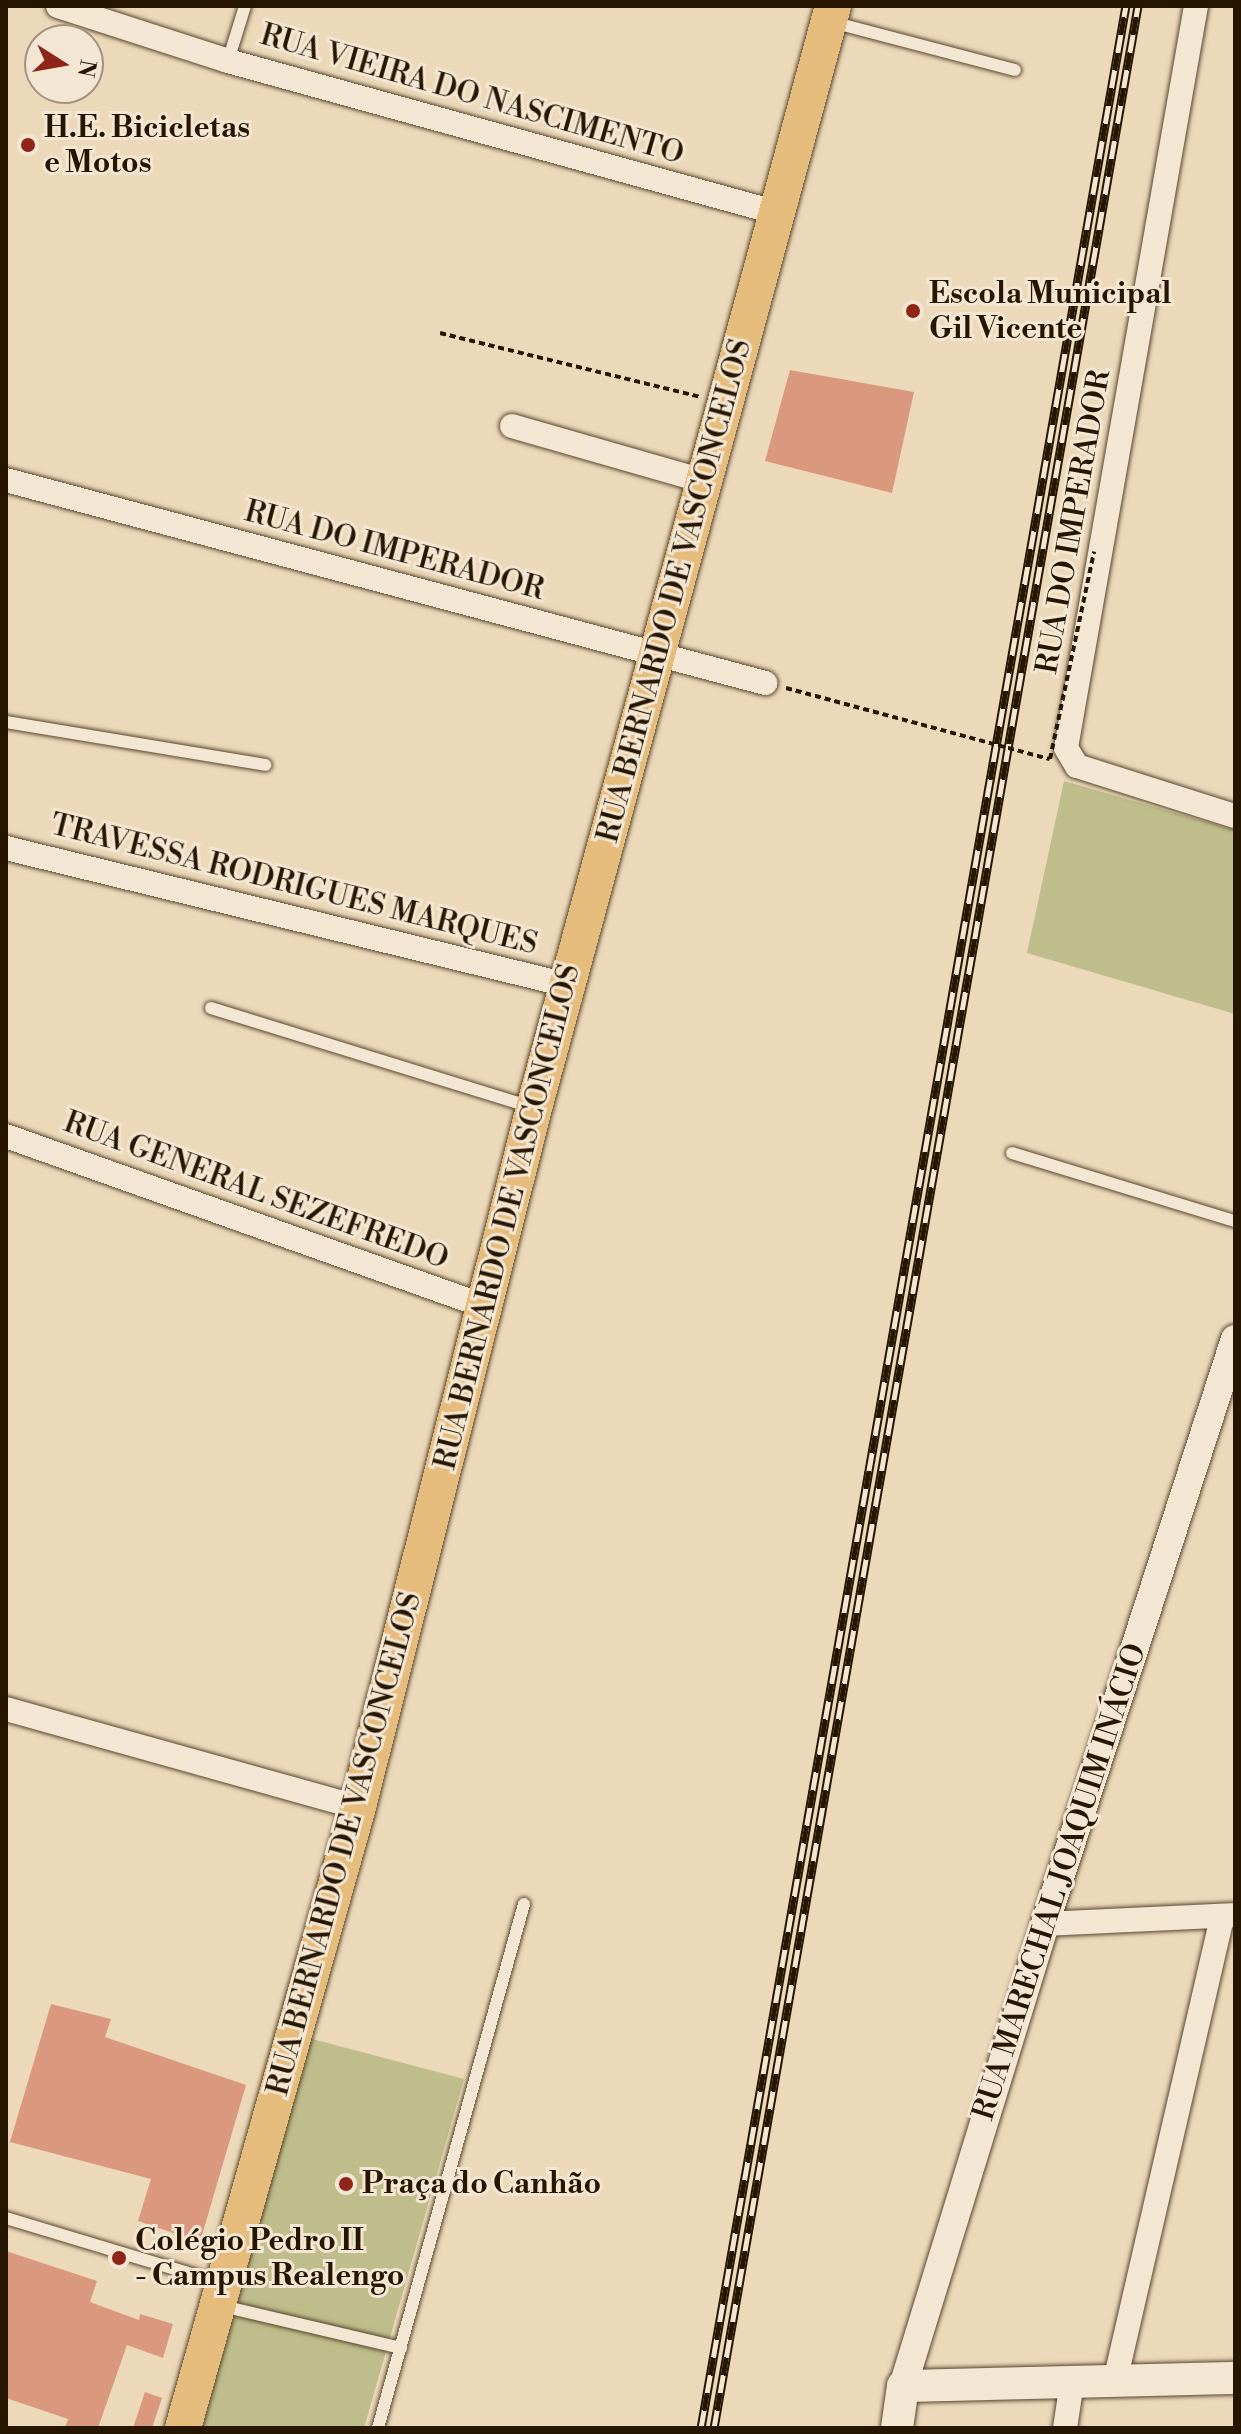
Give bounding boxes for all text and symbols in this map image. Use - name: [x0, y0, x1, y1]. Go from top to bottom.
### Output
- street label: RUA VIEIRA DO NASCIMENTO: [256, 17, 688, 173]
- north arrow: [24, 24, 104, 104]
- text: N: [71, 57, 101, 79]
- place label: H.E. Bicicletas e Motos: [44, 110, 250, 180]
- marker: H.E. Bicicletas e Motos: [19, 136, 37, 154]
- place label: Escola Municipal Gil Vicente: [929, 276, 1171, 346]
- marker: Escola Municipal Gil Vicente: [904, 302, 922, 320]
- street label: RUA BERNARDO DE VASCONCELOS: [590, 335, 760, 847]
- street label: RUA DO IMPERADOR: [1030, 367, 1118, 677]
- street label: RUA DO IMPERADOR: [240, 494, 548, 608]
- street label: TRAVESSA RODRIGUES MARQUES: [47, 807, 541, 963]
- street label: RUA BERNARDO DE VASCONCELOS: [428, 960, 588, 1474]
- street label: RUA GENERAL SEZEFREDO: [59, 1105, 453, 1277]
- street label: RUA BERNARDO DE VASCONCELOS: [260, 1588, 430, 2100]
- street label: RUA MARECHAL JOAQUIM INÁCIO: [966, 1639, 1154, 2125]
- place label: Praça do Canhão: [362, 2166, 601, 2202]
- marker: Praça do Canhão: [337, 2175, 355, 2193]
- place label: Colégio Pedro II - Campus Realengo: [135, 2223, 404, 2294]
- marker: Colégio Pedro II - Campus Realengo: [110, 2249, 128, 2267]

